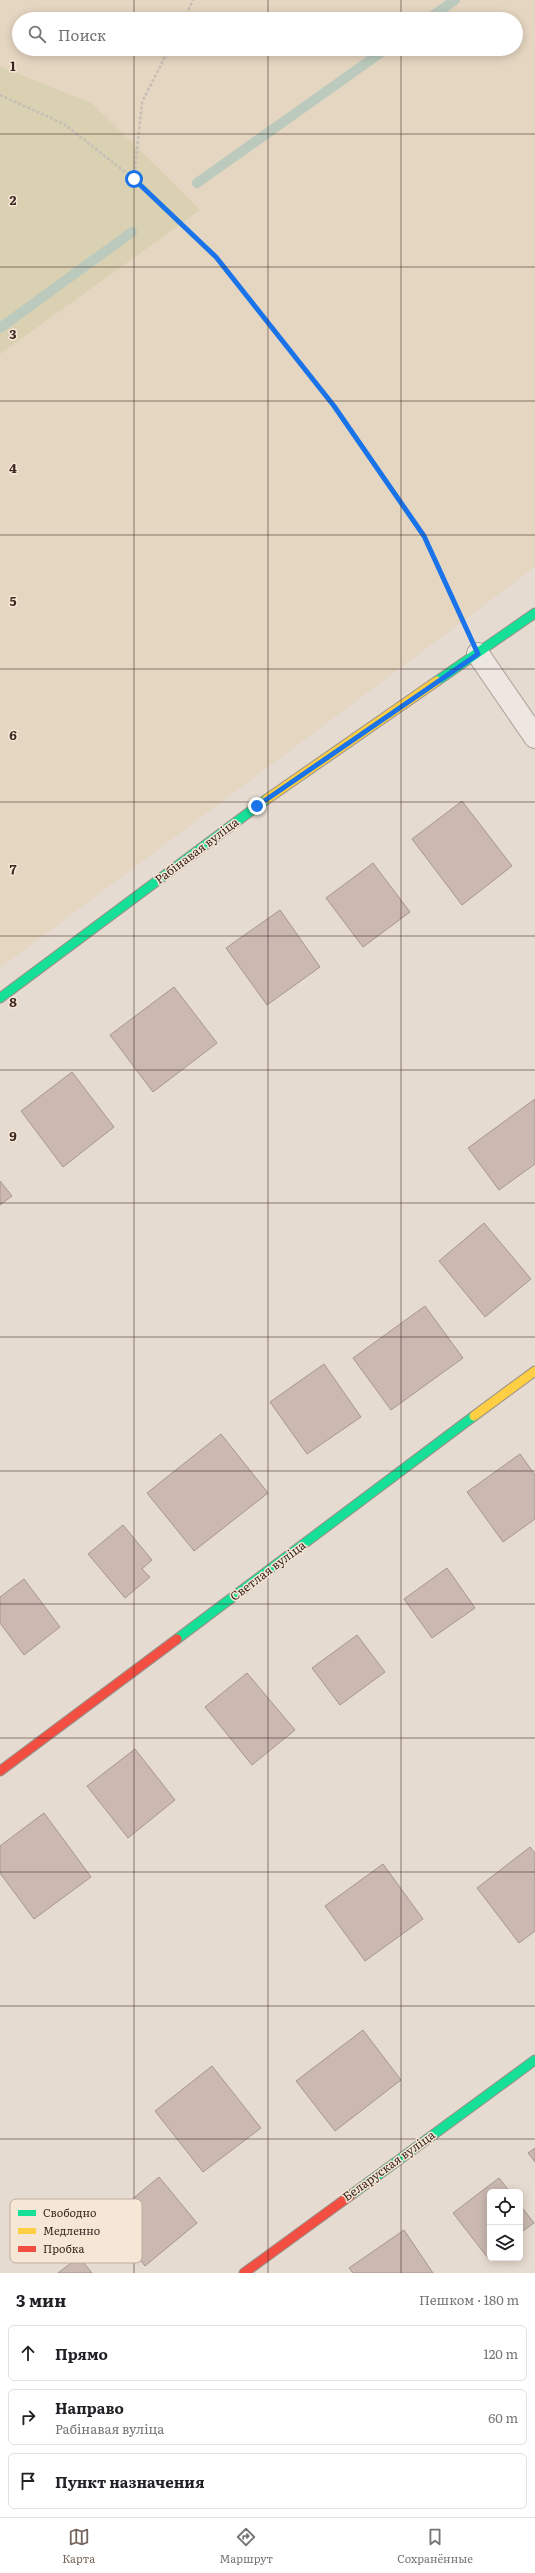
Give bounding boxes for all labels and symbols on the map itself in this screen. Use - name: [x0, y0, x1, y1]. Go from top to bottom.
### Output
- text: 1: [10, 56, 16, 75]
- route start: [125, 170, 143, 188]
- text: 2: [10, 190, 17, 209]
- text: 3: [9, 324, 17, 343]
- text: 4: [9, 458, 17, 477]
- text: 5: [9, 591, 17, 610]
- text: 6: [9, 725, 17, 744]
- route end: [248, 797, 266, 815]
- street label: Рабінавая вуліца: [151, 812, 243, 888]
- text: 7: [9, 859, 17, 878]
- text: 8: [9, 992, 17, 1011]
- text: 9: [9, 1126, 17, 1145]
- street label: Светлая вуліца: [226, 1535, 309, 1605]
- street label: Беларуская вуліца: [338, 2125, 439, 2205]
- legend: [10, 2199, 142, 2263]
- text: Свободно: [43, 2204, 96, 2220]
- text: Медленно: [43, 2222, 100, 2238]
- text: Пробка: [43, 2240, 84, 2256]

